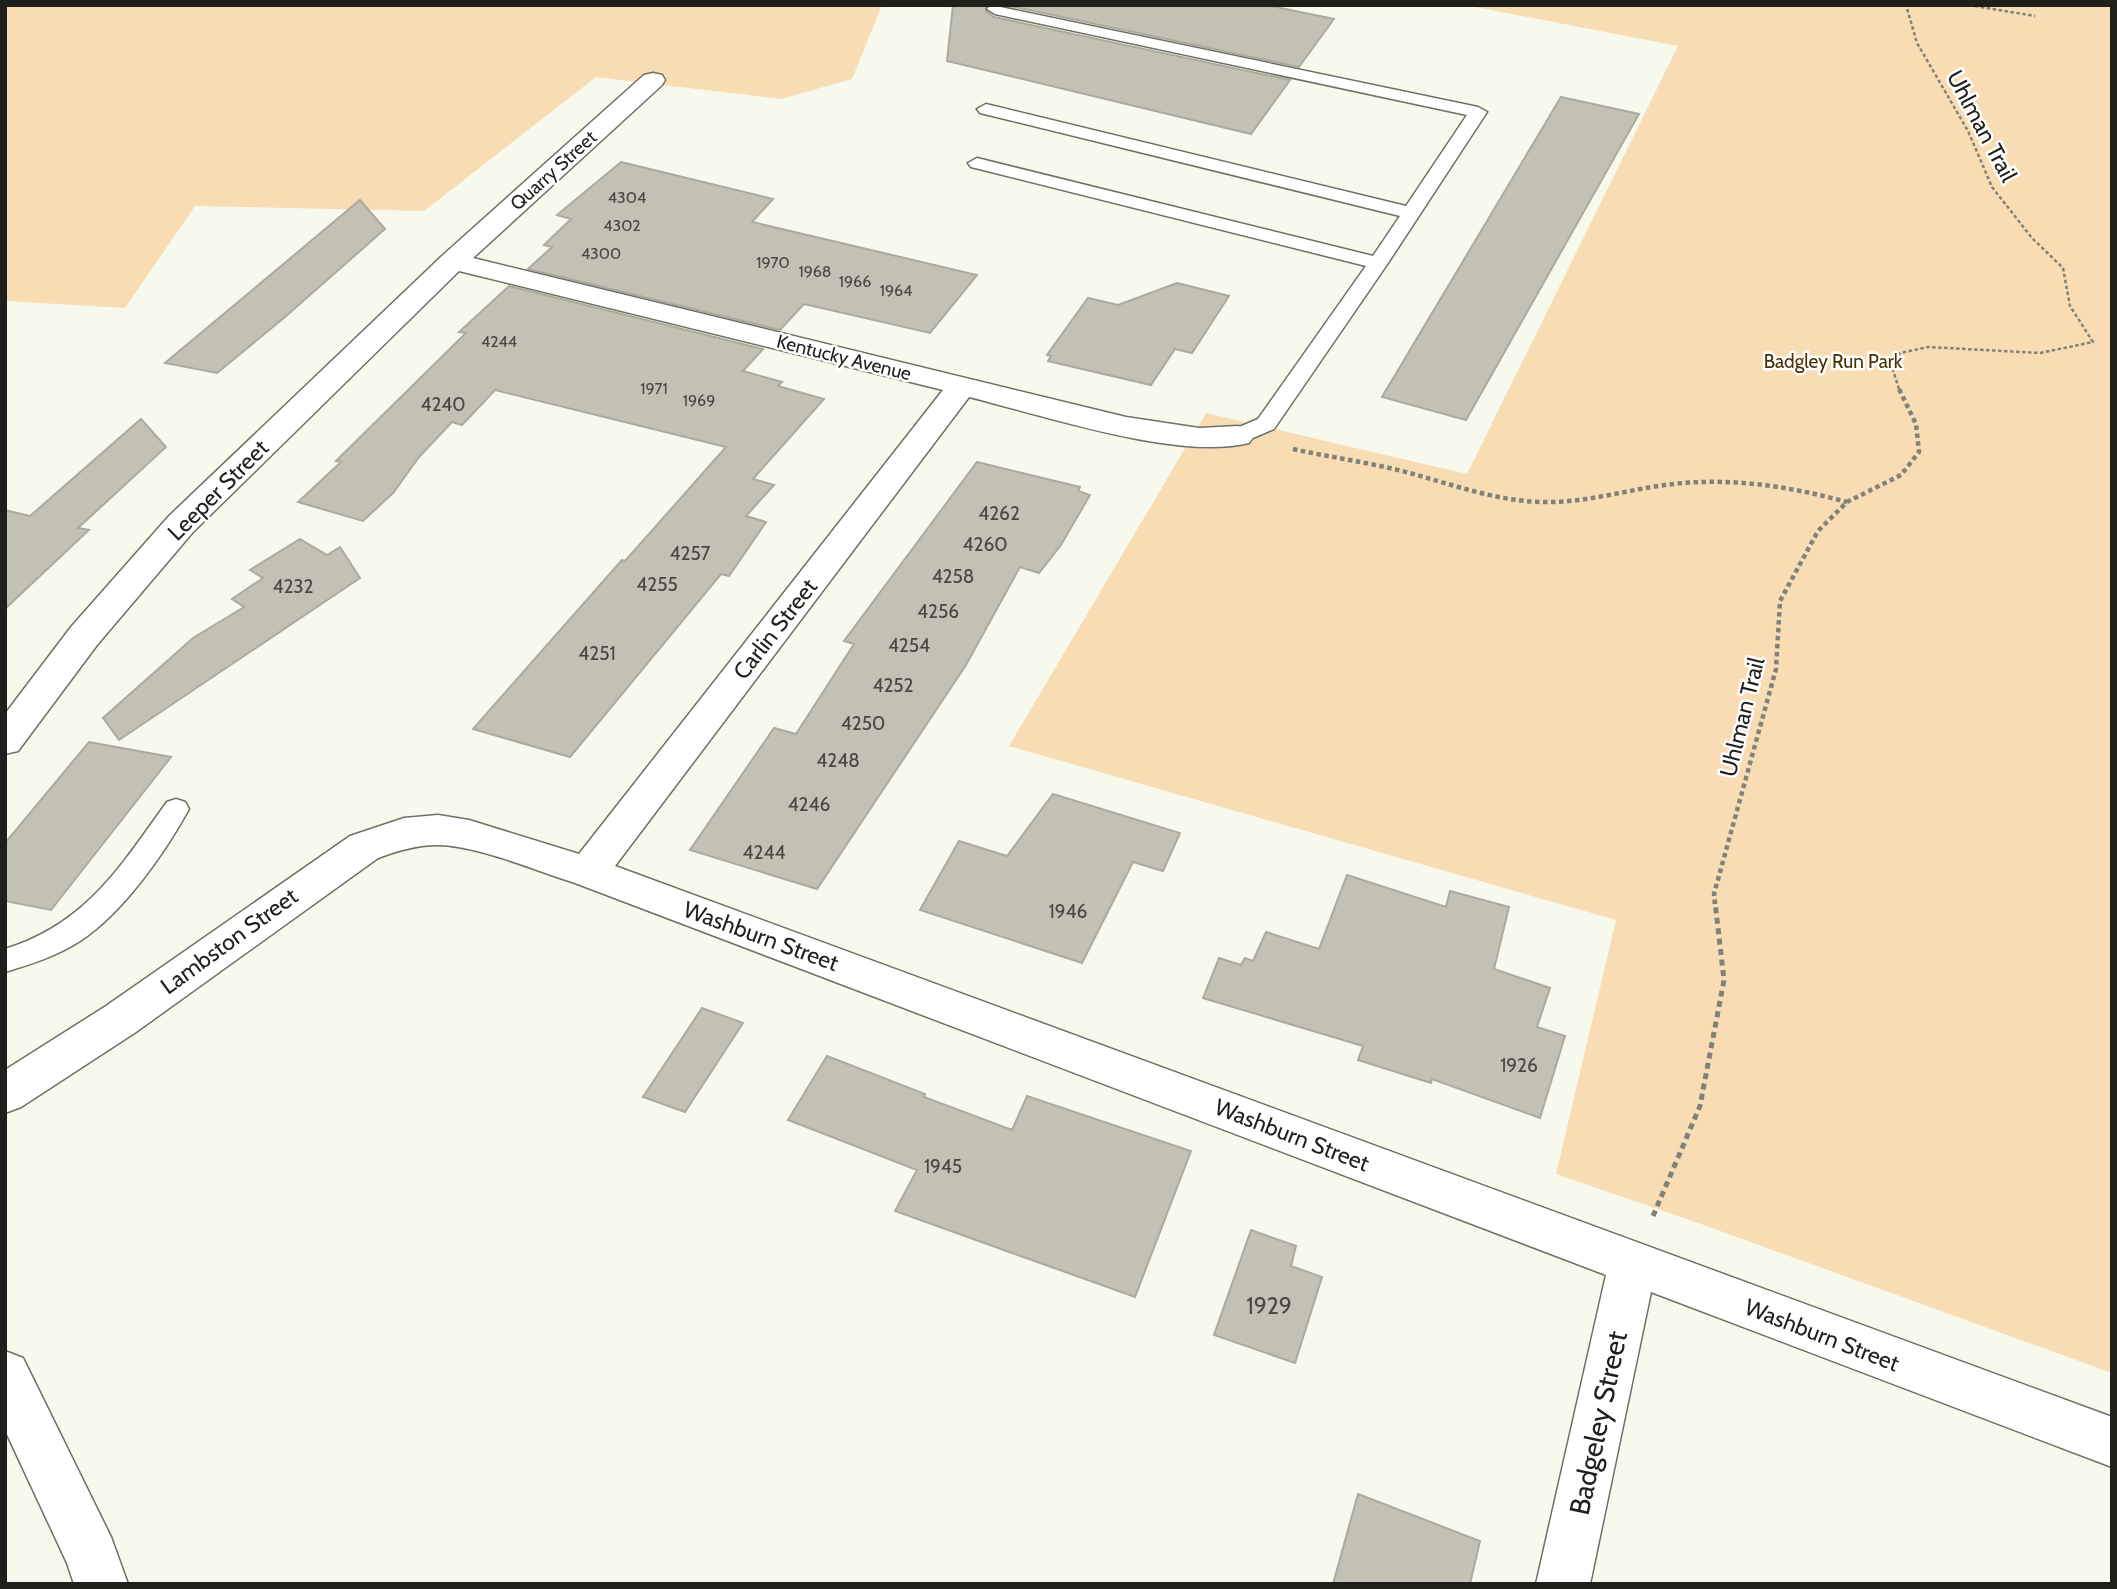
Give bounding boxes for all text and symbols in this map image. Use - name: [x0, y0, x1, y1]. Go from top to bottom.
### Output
- street label: Uhlman Trail: [1941, 65, 2023, 187]
- street label: Quarry Street: [505, 125, 602, 215]
- house number: 4304: [608, 188, 646, 207]
- house number: 4302: [603, 216, 641, 235]
- house number: 4300: [581, 244, 621, 263]
- house number: 1970: [756, 253, 790, 272]
- house number: 1968: [798, 262, 832, 281]
- house number: 1966: [839, 272, 871, 291]
- house number: 1964: [880, 281, 912, 300]
- street label: Kentucky Avenue: [774, 330, 914, 385]
- house number: 4244: [481, 332, 517, 351]
- park label: Badgley Run Park: [1764, 350, 1903, 373]
- house number: 1971: [640, 379, 668, 398]
- house number: 1969: [683, 391, 715, 410]
- house number: 4240: [420, 393, 466, 416]
- street label: Leeper Street: [162, 434, 274, 546]
- house number: 4262: [978, 502, 1020, 525]
- house number: 4260: [963, 533, 1008, 556]
- house number: 4257: [670, 542, 711, 565]
- house number: 4258: [932, 565, 974, 588]
- house number: 4255: [636, 573, 678, 596]
- street label: Carlin Street: [727, 573, 823, 685]
- house number: 4232: [272, 575, 314, 598]
- house number: 4256: [917, 600, 959, 623]
- house number: 4254: [888, 634, 930, 657]
- house number: 4251: [578, 642, 616, 665]
- street label: Uhlman Trail: [1714, 654, 1771, 780]
- house number: 4252: [872, 674, 914, 697]
- house number: 4250: [841, 712, 885, 735]
- house number: 4248: [816, 749, 860, 772]
- house number: 4246: [788, 793, 830, 816]
- house number: 4244: [743, 841, 785, 864]
- street label: Lambston Street: [155, 882, 303, 1000]
- street label: Washburn Street: [680, 895, 843, 977]
- house number: 1946: [1049, 900, 1087, 923]
- house number: 1926: [1500, 1054, 1538, 1077]
- street label: Washburn Street: [1211, 1093, 1373, 1177]
- house number: 1945: [924, 1155, 962, 1178]
- house number: 1929: [1246, 1292, 1292, 1320]
- street label: Washburn Street: [1741, 1293, 1903, 1377]
- street label: Badgeley Street: [1562, 1328, 1634, 1518]

